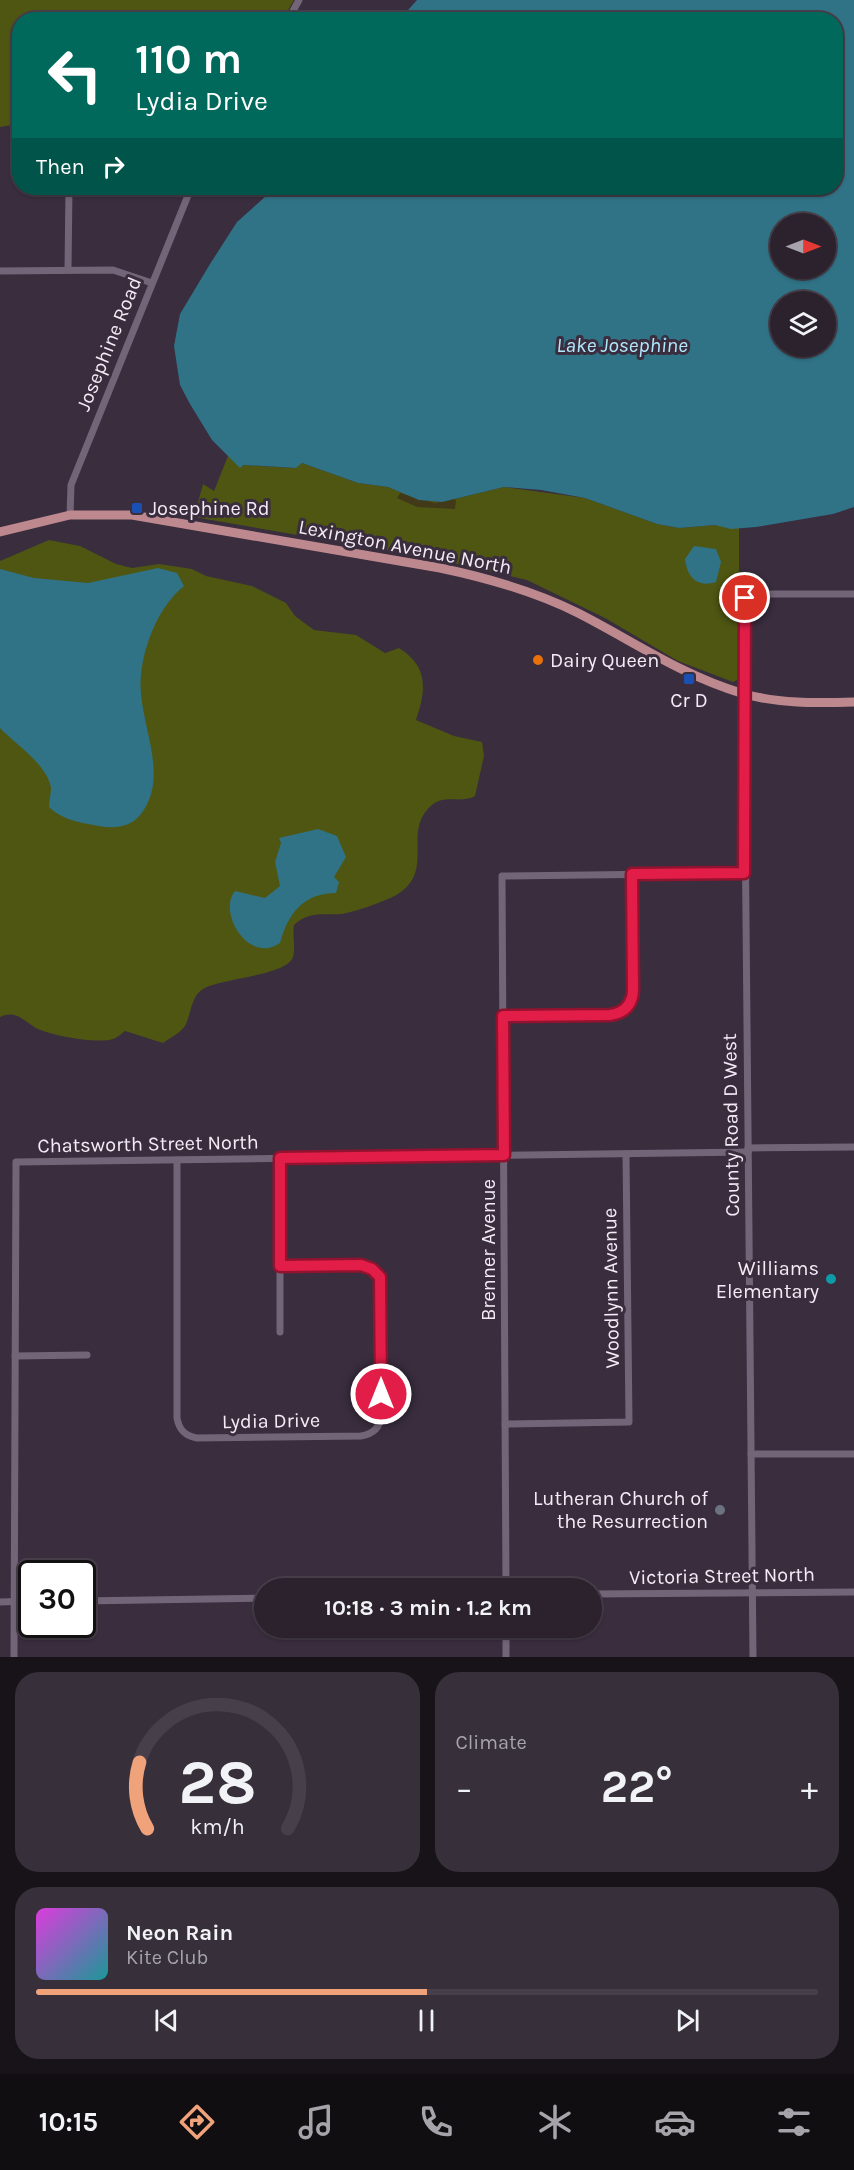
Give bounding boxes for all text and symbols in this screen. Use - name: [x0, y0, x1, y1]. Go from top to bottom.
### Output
- text: 110 m: [135, 34, 242, 84]
- icon: left: [36, 36, 114, 114]
- text: Lydia Drive: [135, 85, 268, 117]
- icon: right: [97, 150, 130, 183]
- text: Then: [36, 154, 85, 180]
- north arrow: [770, 213, 836, 279]
- map controls: [770, 213, 836, 357]
- street label: Josephine Road: [72, 274, 146, 414]
- button: layers: [770, 291, 836, 357]
- water label: Lake Josephine: [556, 333, 688, 357]
- place label: Josephine Rd: [149, 497, 270, 520]
- marker: Josephine Rd: [130, 501, 144, 515]
- street label: Lexington Avenue North: [297, 515, 513, 579]
- pin: [719, 572, 770, 623]
- icon: arrive: [728, 581, 761, 614]
- place label: Dairy Queen: [550, 649, 659, 672]
- marker: Dairy Queen: [531, 653, 545, 667]
- marker: Cr D: [682, 672, 696, 686]
- place label: Cr D: [670, 689, 708, 712]
- street label: County Road D West: [718, 1033, 744, 1217]
- street label: Chatsworth Street North: [37, 1131, 259, 1157]
- street label: Brenner Avenue: [477, 1179, 500, 1321]
- street label: Woodlynn Avenue: [598, 1208, 624, 1368]
- place label: Williams Elementary: [716, 1257, 819, 1303]
- marker: Williams Elementary: [824, 1272, 838, 1286]
- position arrow: [349, 1362, 413, 1426]
- street label: Lydia Drive: [222, 1409, 320, 1433]
- place label: Lutheran Church of the Resurrection: [533, 1487, 708, 1533]
- marker: Lutheran Church of the Resurrection: [713, 1503, 727, 1517]
- speed limit sign: 30: [18, 1560, 96, 1638]
- street label: Victoria Street North: [629, 1563, 815, 1589]
- text: 10:18 · 3 min · 1.2 km: [324, 1595, 532, 1621]
- text: Climate: [456, 1731, 527, 1754]
- text: 28: [178, 1746, 256, 1819]
- text: 22°: [601, 1761, 673, 1813]
- text: −: [456, 1769, 473, 1807]
- text: +: [801, 1769, 818, 1807]
- text: km/h: [190, 1814, 244, 1839]
- text: Neon Rain: [126, 1920, 233, 1946]
- text: Kite Club: [126, 1946, 208, 1969]
- icon: previous: [150, 2004, 183, 2037]
- icon: pause: [410, 2004, 443, 2037]
- icon: next: [671, 2004, 704, 2037]
- icon: directions: [176, 2101, 218, 2143]
- icon: music: [295, 2101, 337, 2143]
- icon: phone: [415, 2101, 457, 2143]
- icon: climate: [534, 2101, 576, 2143]
- icon: car: [654, 2101, 696, 2143]
- icon: filters: [773, 2101, 815, 2143]
- text: 10:15: [39, 2106, 98, 2138]

